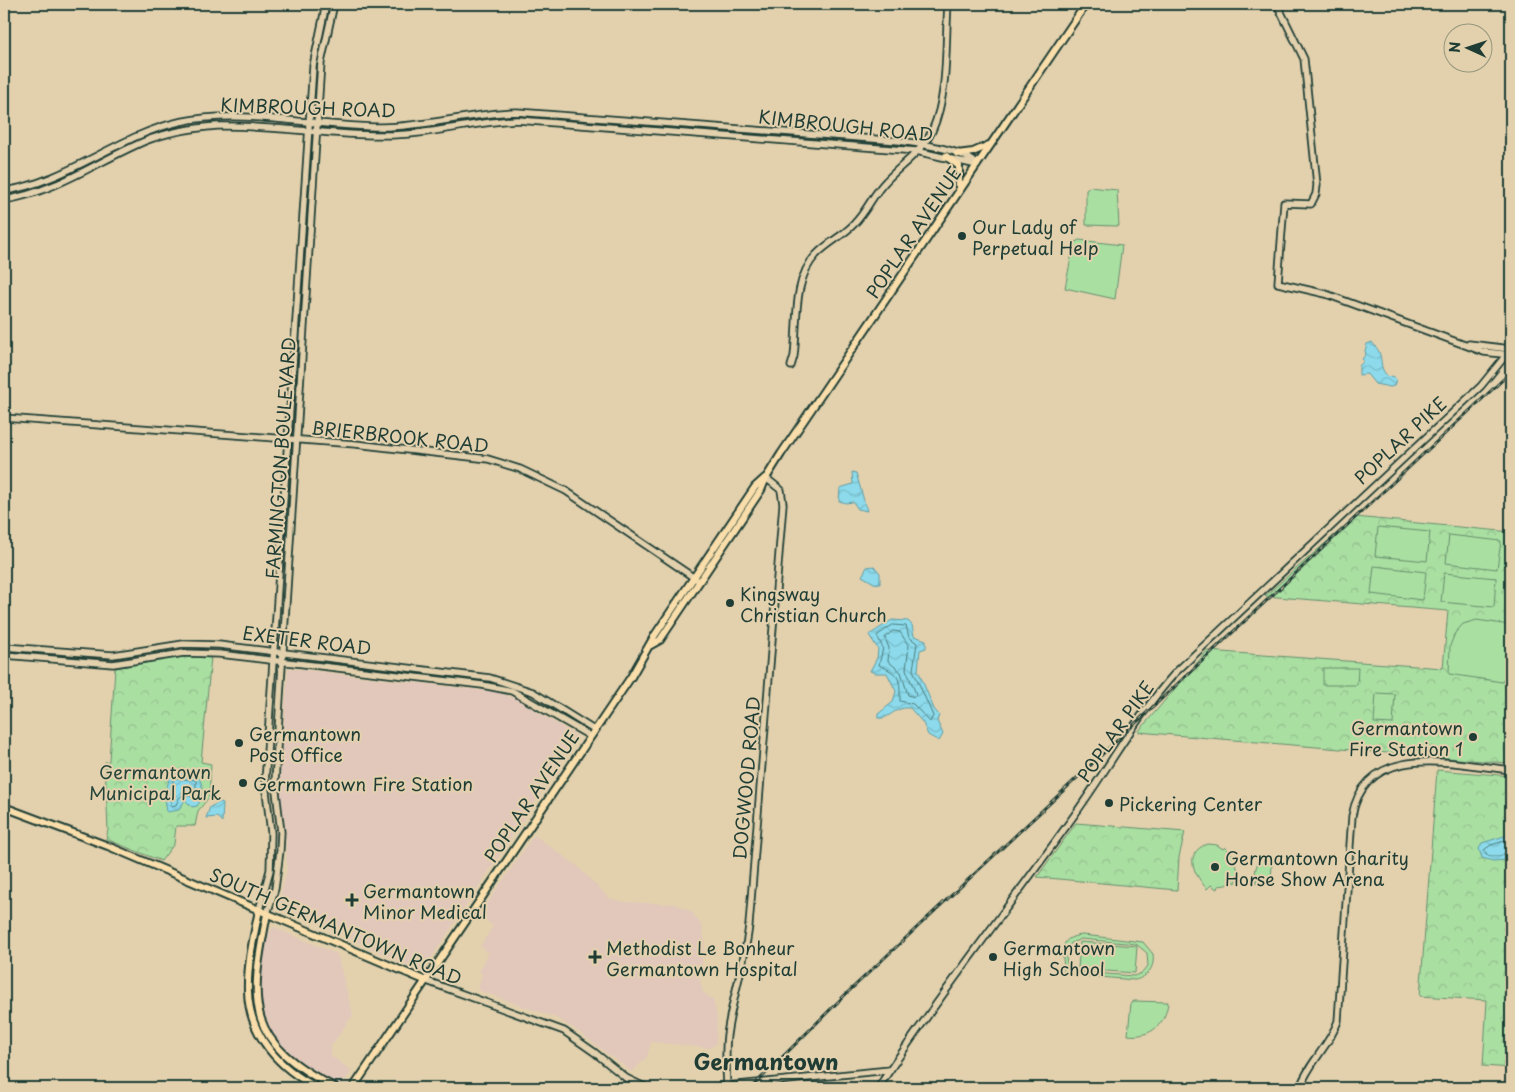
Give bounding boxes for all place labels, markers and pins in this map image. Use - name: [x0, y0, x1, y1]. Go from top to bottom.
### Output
- place label: Our Lady of Perpetual Help: [972, 213, 1099, 261]
- marker: Our Lady of Perpetual Help: [956, 230, 968, 242]
- place label: Kingsway Christian Church: [740, 580, 887, 628]
- marker: Kingsway Christian Church: [724, 597, 736, 609]
- place label: Germantown Fire Station 1: [1349, 714, 1463, 762]
- place label: Germantown Post Office: [249, 720, 361, 768]
- marker: Germantown Fire Station 1: [1467, 731, 1479, 743]
- marker: Germantown Post Office: [233, 737, 245, 749]
- place label: Germantown Fire Station: [253, 770, 473, 797]
- marker: Germantown Fire Station: [237, 777, 249, 789]
- place label: Pickering Center: [1119, 790, 1263, 817]
- marker: Pickering Center: [1103, 797, 1115, 809]
- place label: Germantown Charity Horse Show Arena: [1225, 844, 1409, 892]
- marker: Germantown Charity Horse Show Arena: [1209, 861, 1221, 873]
- place label: Germantown Minor Medical: [363, 877, 487, 925]
- marker: Germantown Minor Medical: [345, 893, 359, 907]
- place label: Methodist Le Bonheur Germantown Hospital: [606, 934, 798, 982]
- place label: Germantown High School: [1003, 934, 1115, 982]
- marker: Methodist Le Bonheur Germantown Hospital: [588, 950, 602, 964]
- marker: Germantown High School: [987, 951, 999, 963]

